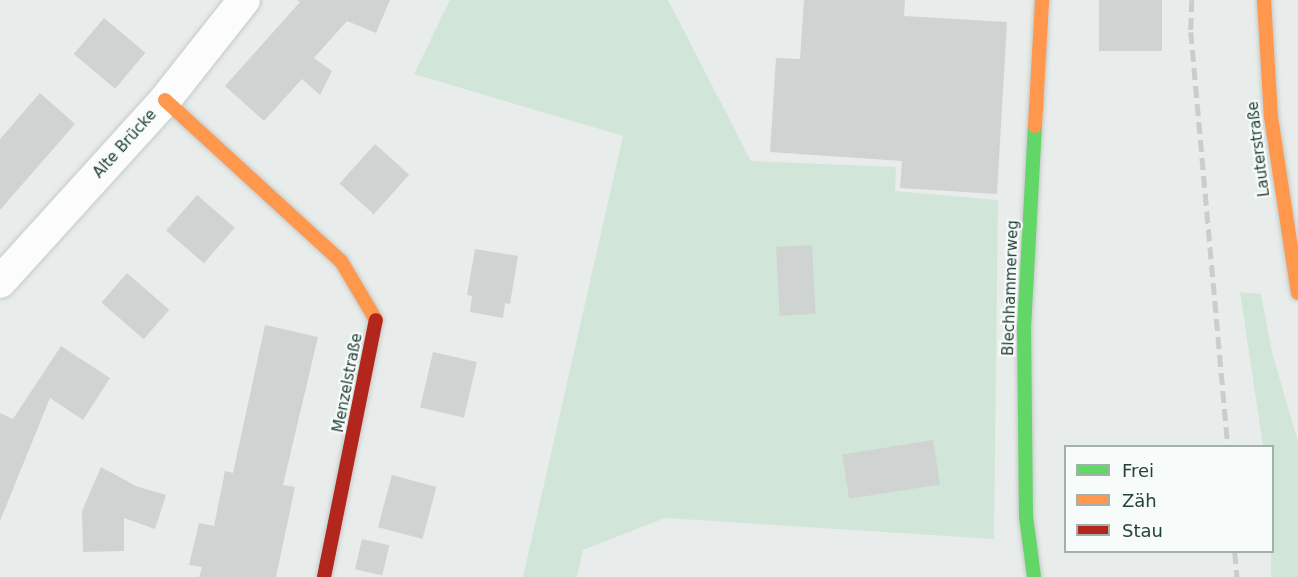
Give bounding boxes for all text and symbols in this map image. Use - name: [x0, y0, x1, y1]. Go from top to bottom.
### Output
- street label: Lauterstraße: [1244, 100, 1274, 198]
- street label: Alte Brücke: [90, 106, 160, 182]
- street label: Blechhammerweg: [1000, 220, 1022, 356]
- street label: Menzelstraße: [330, 332, 366, 434]
- legend: [1064, 445, 1274, 553]
- text: Frei: [1122, 460, 1154, 481]
- text: Zäh: [1122, 490, 1157, 511]
- text: Stau: [1122, 520, 1163, 541]

